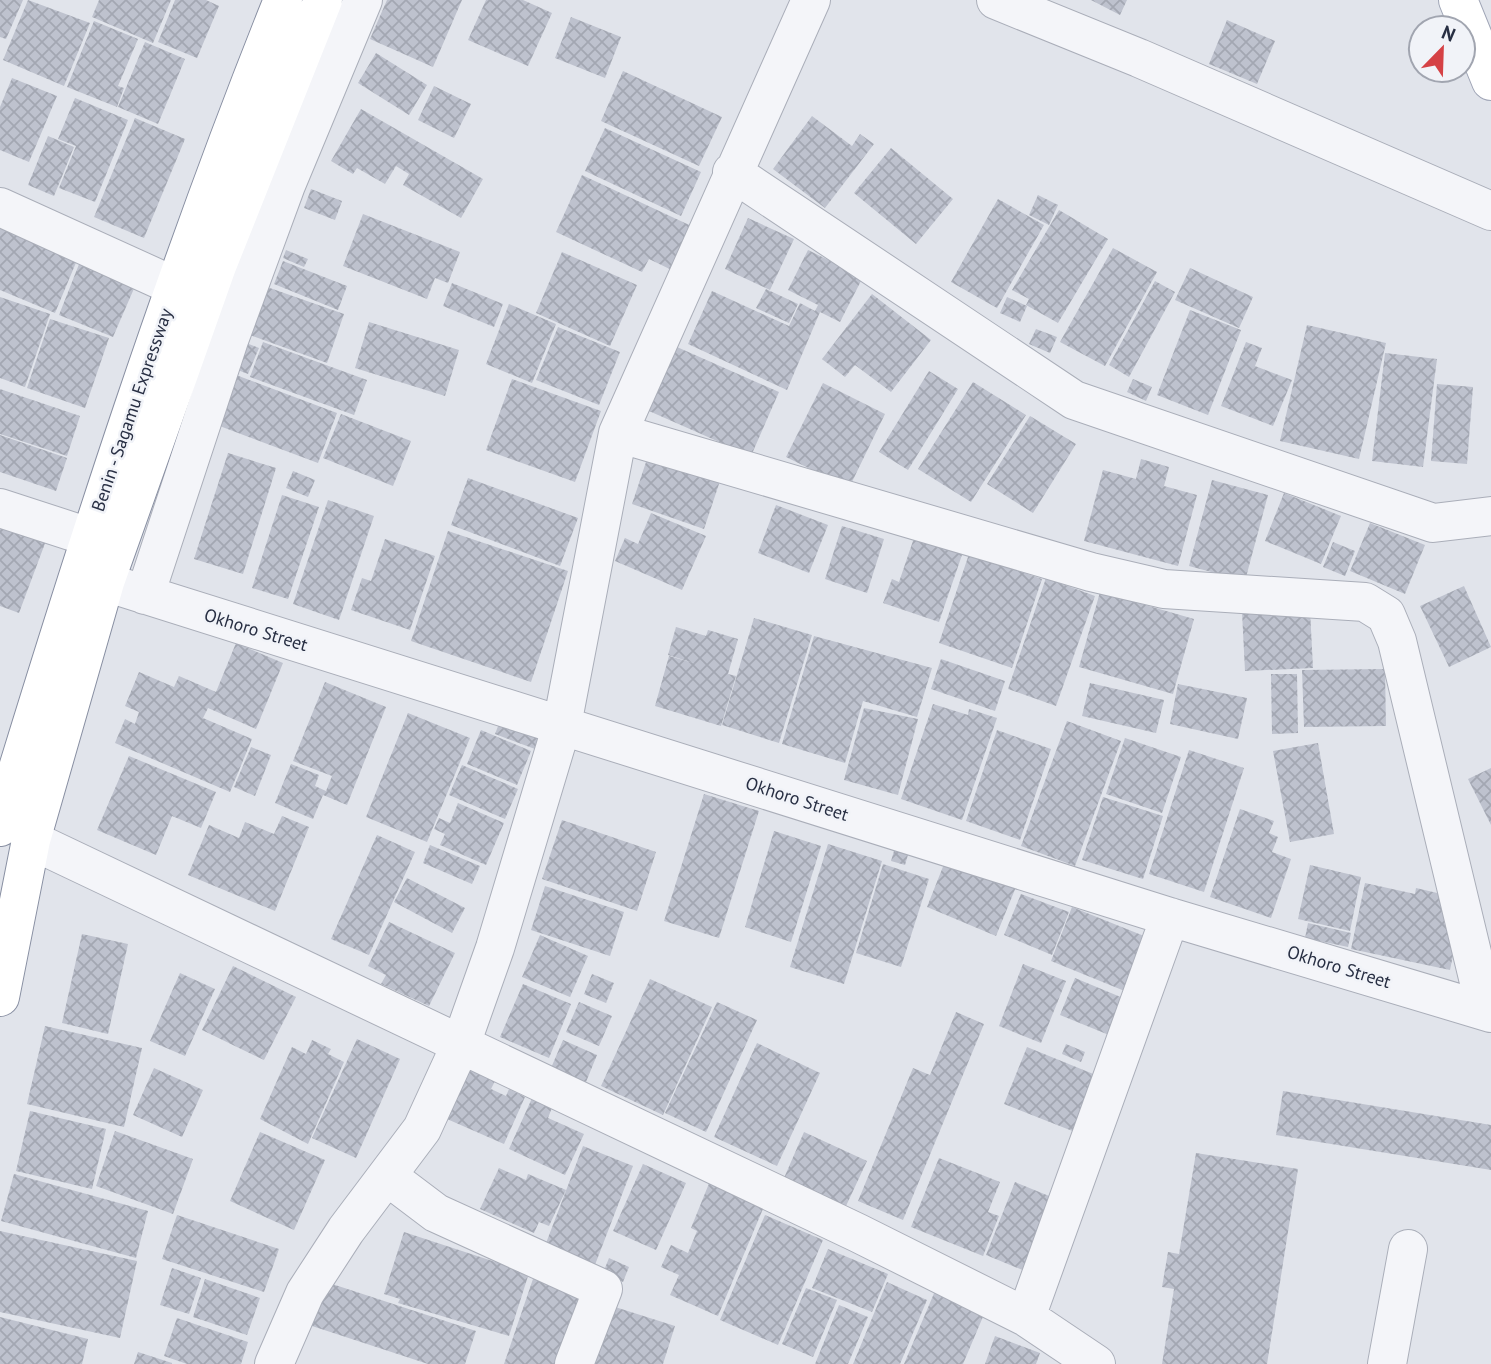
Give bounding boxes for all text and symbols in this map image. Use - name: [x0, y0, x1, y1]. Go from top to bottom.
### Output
- north arrow: [1407, 14, 1477, 84]
- text: N: [1438, 20, 1459, 47]
- street label: Benin - Sagamu Expressway: [86, 305, 177, 514]
- street label: Okhoro Street: [202, 603, 311, 656]
- street label: Okhoro Street: [743, 771, 852, 826]
- street label: Okhoro Street: [1285, 940, 1394, 993]

